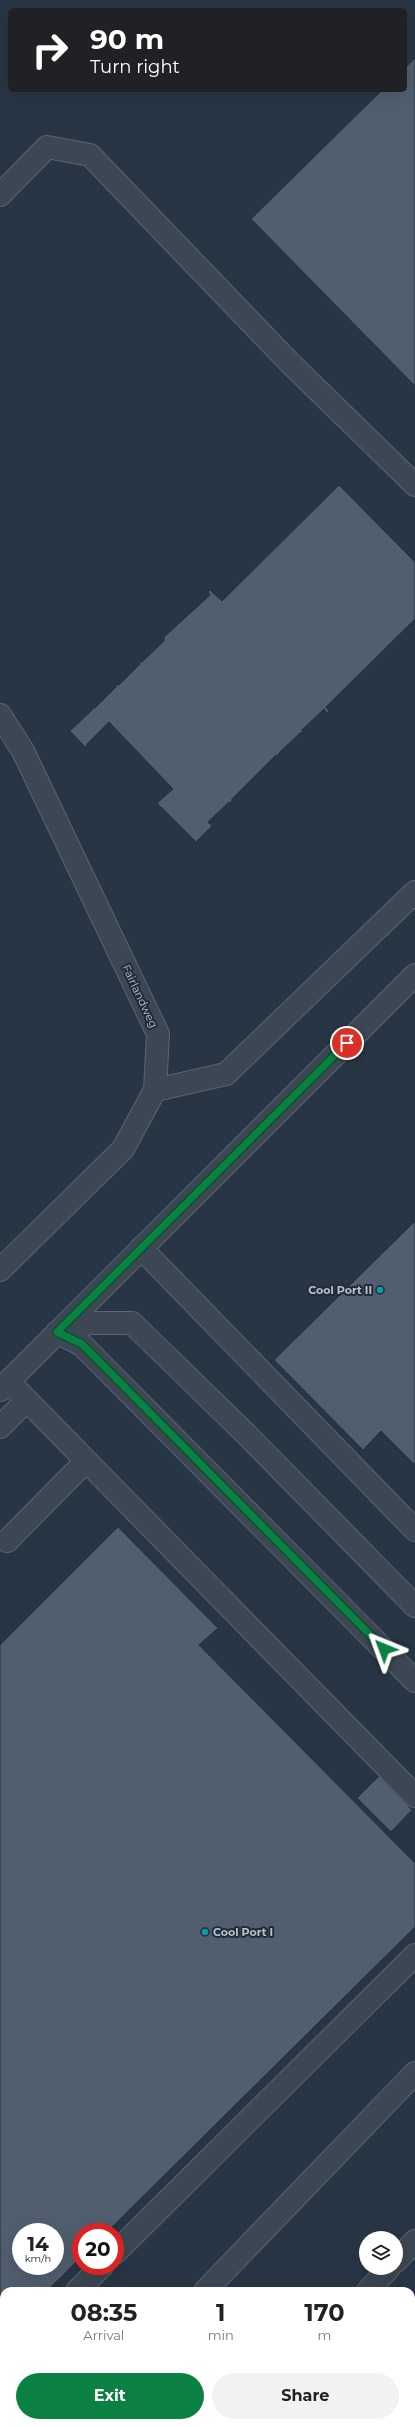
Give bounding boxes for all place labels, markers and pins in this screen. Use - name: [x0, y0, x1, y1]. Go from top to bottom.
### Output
- pin: [330, 1026, 364, 1060]
- place label: Cool Port II: [308, 1283, 372, 1297]
- marker: Cool Port II: [375, 1285, 385, 1295]
- place label: Cool Port I: [213, 1925, 273, 1939]
- marker: Cool Port I: [200, 1927, 210, 1937]

